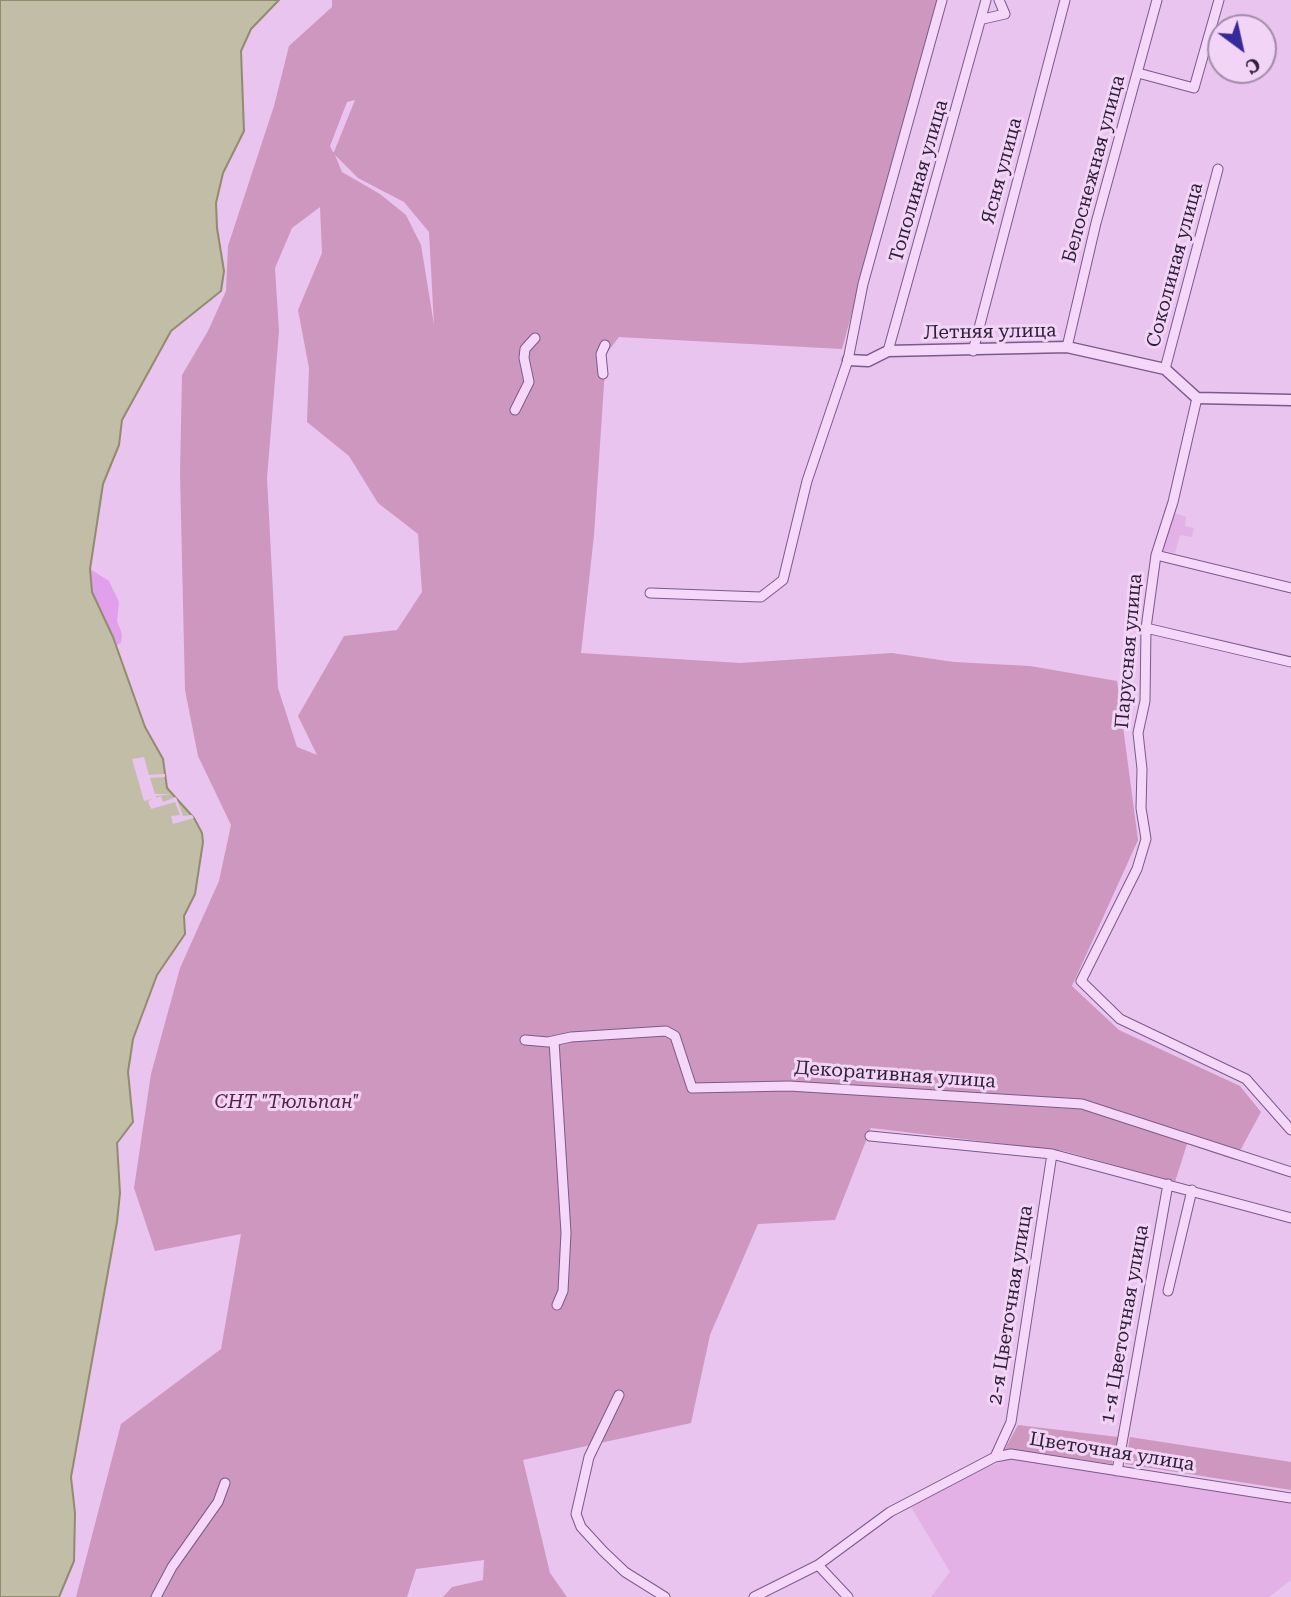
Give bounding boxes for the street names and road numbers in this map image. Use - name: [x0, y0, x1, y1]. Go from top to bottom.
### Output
- street label: Белоснежная улица: [1058, 73, 1130, 265]
- street label: Тополиная улица: [885, 97, 953, 265]
- street label: Ясня улица: [977, 115, 1027, 227]
- street label: Соколиная улица: [1142, 180, 1208, 350]
- street label: Летняя улица: [923, 319, 1057, 345]
- street label: Парусная улица: [1111, 573, 1147, 729]
- street label: Декоративная улица: [794, 1057, 996, 1093]
- street label: 2-я Цветочная улица: [984, 1204, 1038, 1406]
- street label: 1-я Цветочная улица: [1096, 1223, 1154, 1425]
- street label: Цветочная улица: [1028, 1428, 1196, 1476]

